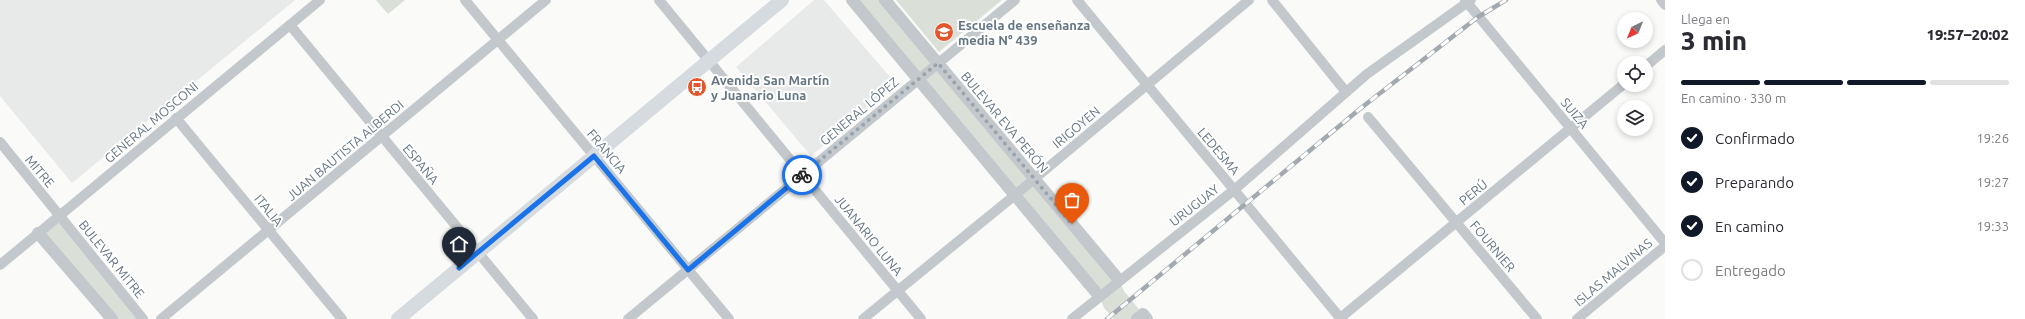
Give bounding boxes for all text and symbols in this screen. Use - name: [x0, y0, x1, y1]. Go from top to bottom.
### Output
- north arrow: [1617, 12, 1653, 48]
- map controls: [1617, 12, 1653, 136]
- text: Llega en: [1681, 12, 1730, 26]
- place label: Escuela de enseñanza media N° 439: [958, 18, 1090, 47]
- school or university icon: Escuela de enseñanza media N° 439: [933, 21, 955, 43]
- text: 3 min: [1681, 26, 1747, 55]
- text: 19:57–20:02: [1926, 26, 2009, 43]
- button: locate: [1617, 56, 1653, 92]
- street label: BULEVAR EVA PERÓN: [959, 69, 1051, 175]
- place label: Avenida San Martín y Juanario Luna: [711, 73, 829, 102]
- street label: GENERAL LÓPEZ: [817, 74, 901, 148]
- bus stop icon: Avenida San Martín y Juanario Luna: [686, 76, 708, 98]
- street label: GENERAL MOSCONI: [101, 79, 201, 165]
- text: En camino · 330 m: [1681, 91, 1786, 105]
- street label: SUIZA: [1558, 95, 1592, 131]
- street label: JUAN BAUTISTA ALBERDI: [284, 97, 406, 203]
- button: layers: [1617, 100, 1653, 136]
- street label: IRIGOYEN: [1050, 103, 1102, 151]
- street label: LEDESMA: [1195, 125, 1243, 178]
- street label: FRANCIA: [585, 126, 630, 176]
- icon: check: [1681, 127, 1703, 149]
- text: Confirmado: [1715, 130, 1795, 147]
- text: 19:26: [1976, 131, 2009, 145]
- street label: ESPAÑA: [400, 141, 442, 187]
- street label: MITRE: [23, 152, 57, 190]
- courier: [782, 155, 822, 195]
- icon: bike: [791, 164, 813, 186]
- icon: check: [1681, 171, 1703, 193]
- text: Preparando: [1715, 174, 1794, 191]
- text: 19:27: [1976, 175, 2009, 189]
- street label: PERÚ: [1456, 176, 1490, 208]
- street label: URUGUAY: [1167, 181, 1222, 228]
- pin: [1055, 183, 1089, 224]
- icon: bag: [1061, 189, 1083, 211]
- street label: ITALIA: [252, 191, 286, 229]
- street label: JUANARIO LUNA: [832, 192, 906, 278]
- icon: check: [1681, 215, 1703, 237]
- street label: BULEVAR MITRE: [77, 218, 147, 300]
- street label: FOURNIER: [1468, 218, 1518, 274]
- text: En camino: [1715, 218, 1784, 235]
- text: 19:33: [1976, 219, 2009, 233]
- pin: [442, 227, 476, 268]
- icon: home: [448, 233, 470, 255]
- street label: ISLAS MALVINAS: [1571, 235, 1655, 309]
- text: Entregado: [1715, 262, 1786, 279]

